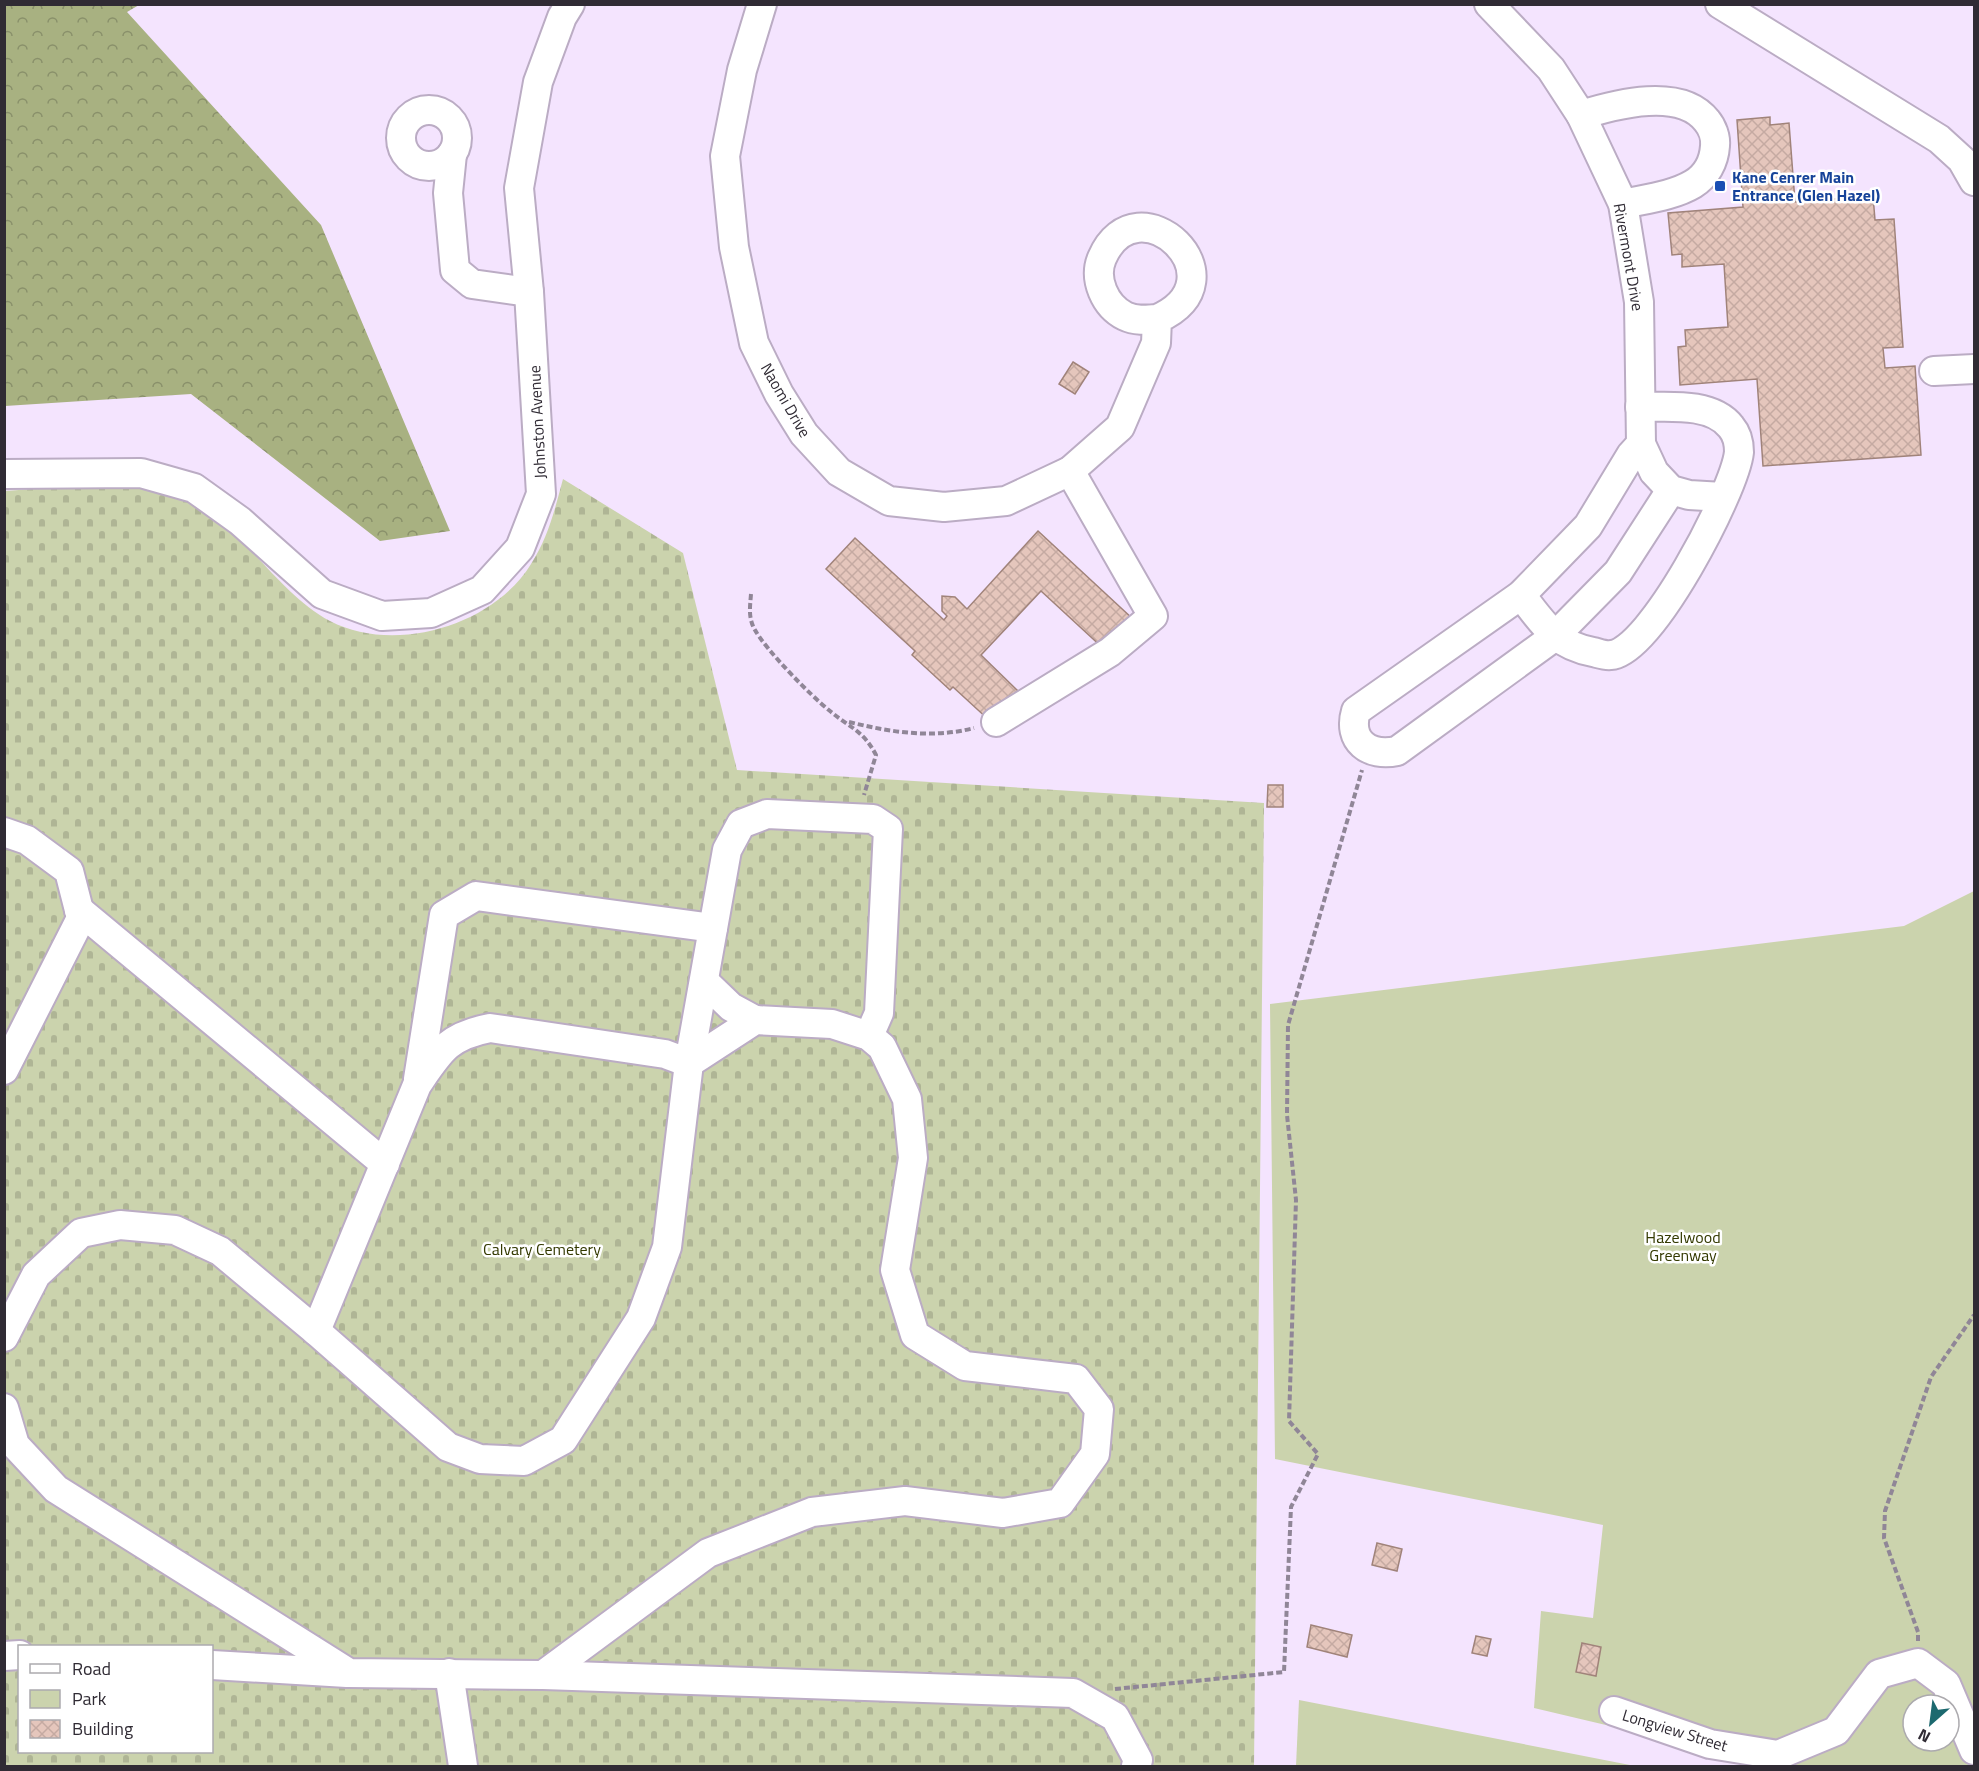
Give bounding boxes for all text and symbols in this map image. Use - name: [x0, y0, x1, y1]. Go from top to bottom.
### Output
- place label: Kane Cenrer Main Entrance (Glen Hazel): [1732, 165, 1880, 207]
- marker: Kane Cenrer Main Entrance (Glen Hazel): [1713, 179, 1727, 193]
- street label: Rivermont Drive: [1608, 201, 1650, 313]
- street label: Naomi Drive: [755, 358, 817, 442]
- street label: Johnston Avenue: [522, 365, 552, 479]
- park label: Hazelwood Greenway: [1645, 1225, 1721, 1267]
- park label: Calvary Cemetery: [483, 1237, 601, 1261]
- legend: [18, 1645, 213, 1753]
- text: Road: [72, 1655, 111, 1682]
- text: Park: [72, 1685, 107, 1712]
- north arrow: [1901, 1693, 1961, 1753]
- street label: Longview Street: [1619, 1703, 1731, 1758]
- text: Building: [72, 1715, 133, 1742]
- text: N: [1913, 1723, 1934, 1749]

